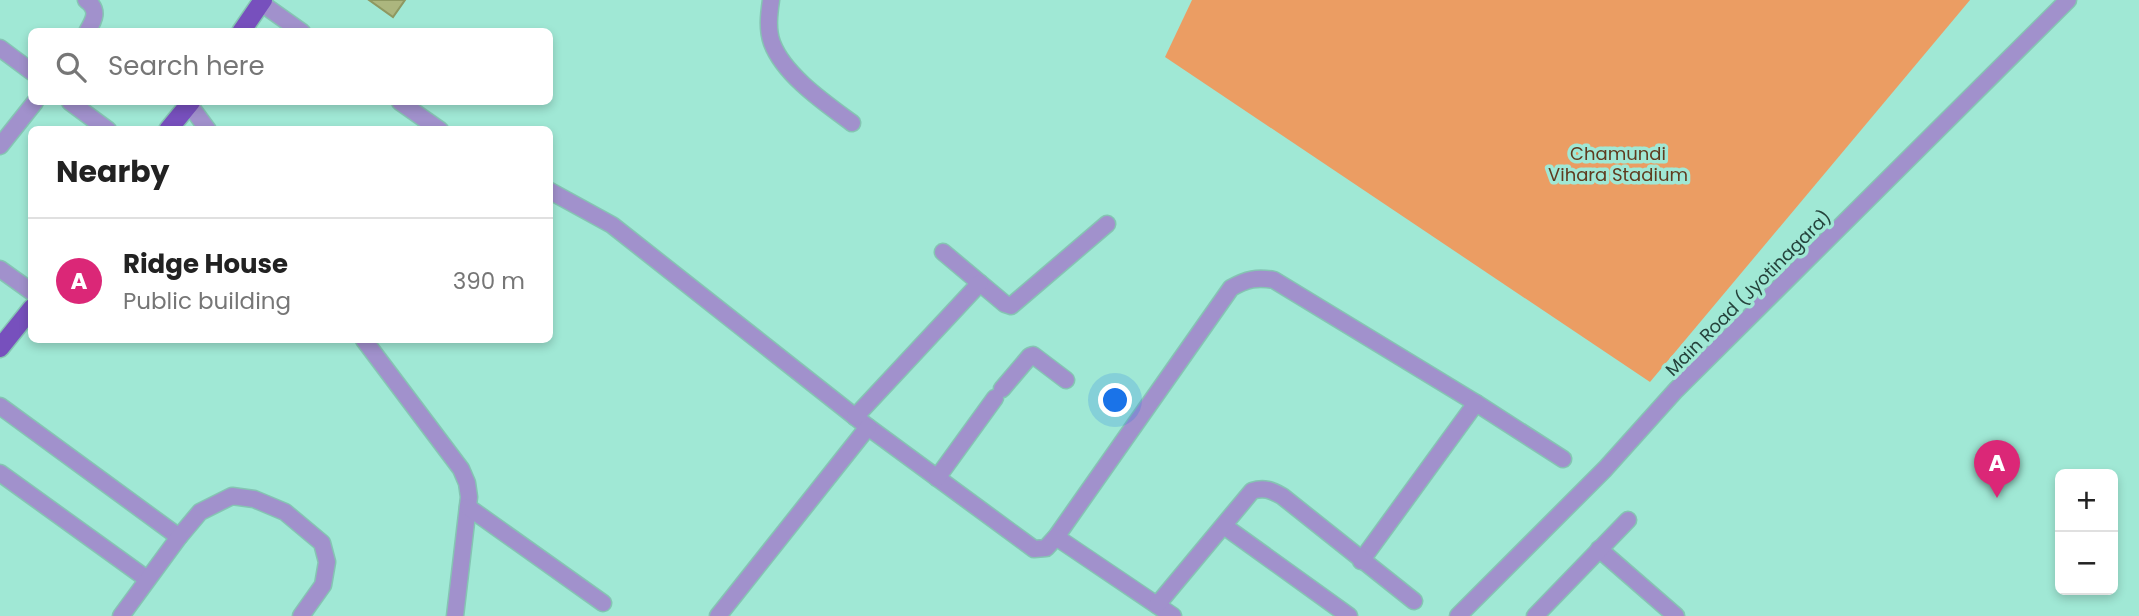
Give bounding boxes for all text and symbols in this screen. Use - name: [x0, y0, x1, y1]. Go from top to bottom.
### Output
- search box: [28, 28, 553, 105]
- icon: search: [52, 48, 90, 86]
- text: Search here: [108, 48, 265, 84]
- park label: Chamundi Vihara Stadium: [1548, 141, 1688, 187]
- text: Nearby: [56, 150, 170, 193]
- street label: Main Road (Jyotinagara): [1659, 204, 1837, 382]
- text: Ridge House: [123, 246, 288, 282]
- text: A: [71, 265, 87, 297]
- text: 390 m: [453, 265, 525, 297]
- text: Public building: [123, 285, 291, 317]
- your location: [1098, 383, 1132, 417]
- pin: A: [1974, 440, 2020, 498]
- map controls: [2055, 469, 2118, 595]
- button: +: [2055, 469, 2118, 532]
- button: −: [2055, 532, 2118, 595]

